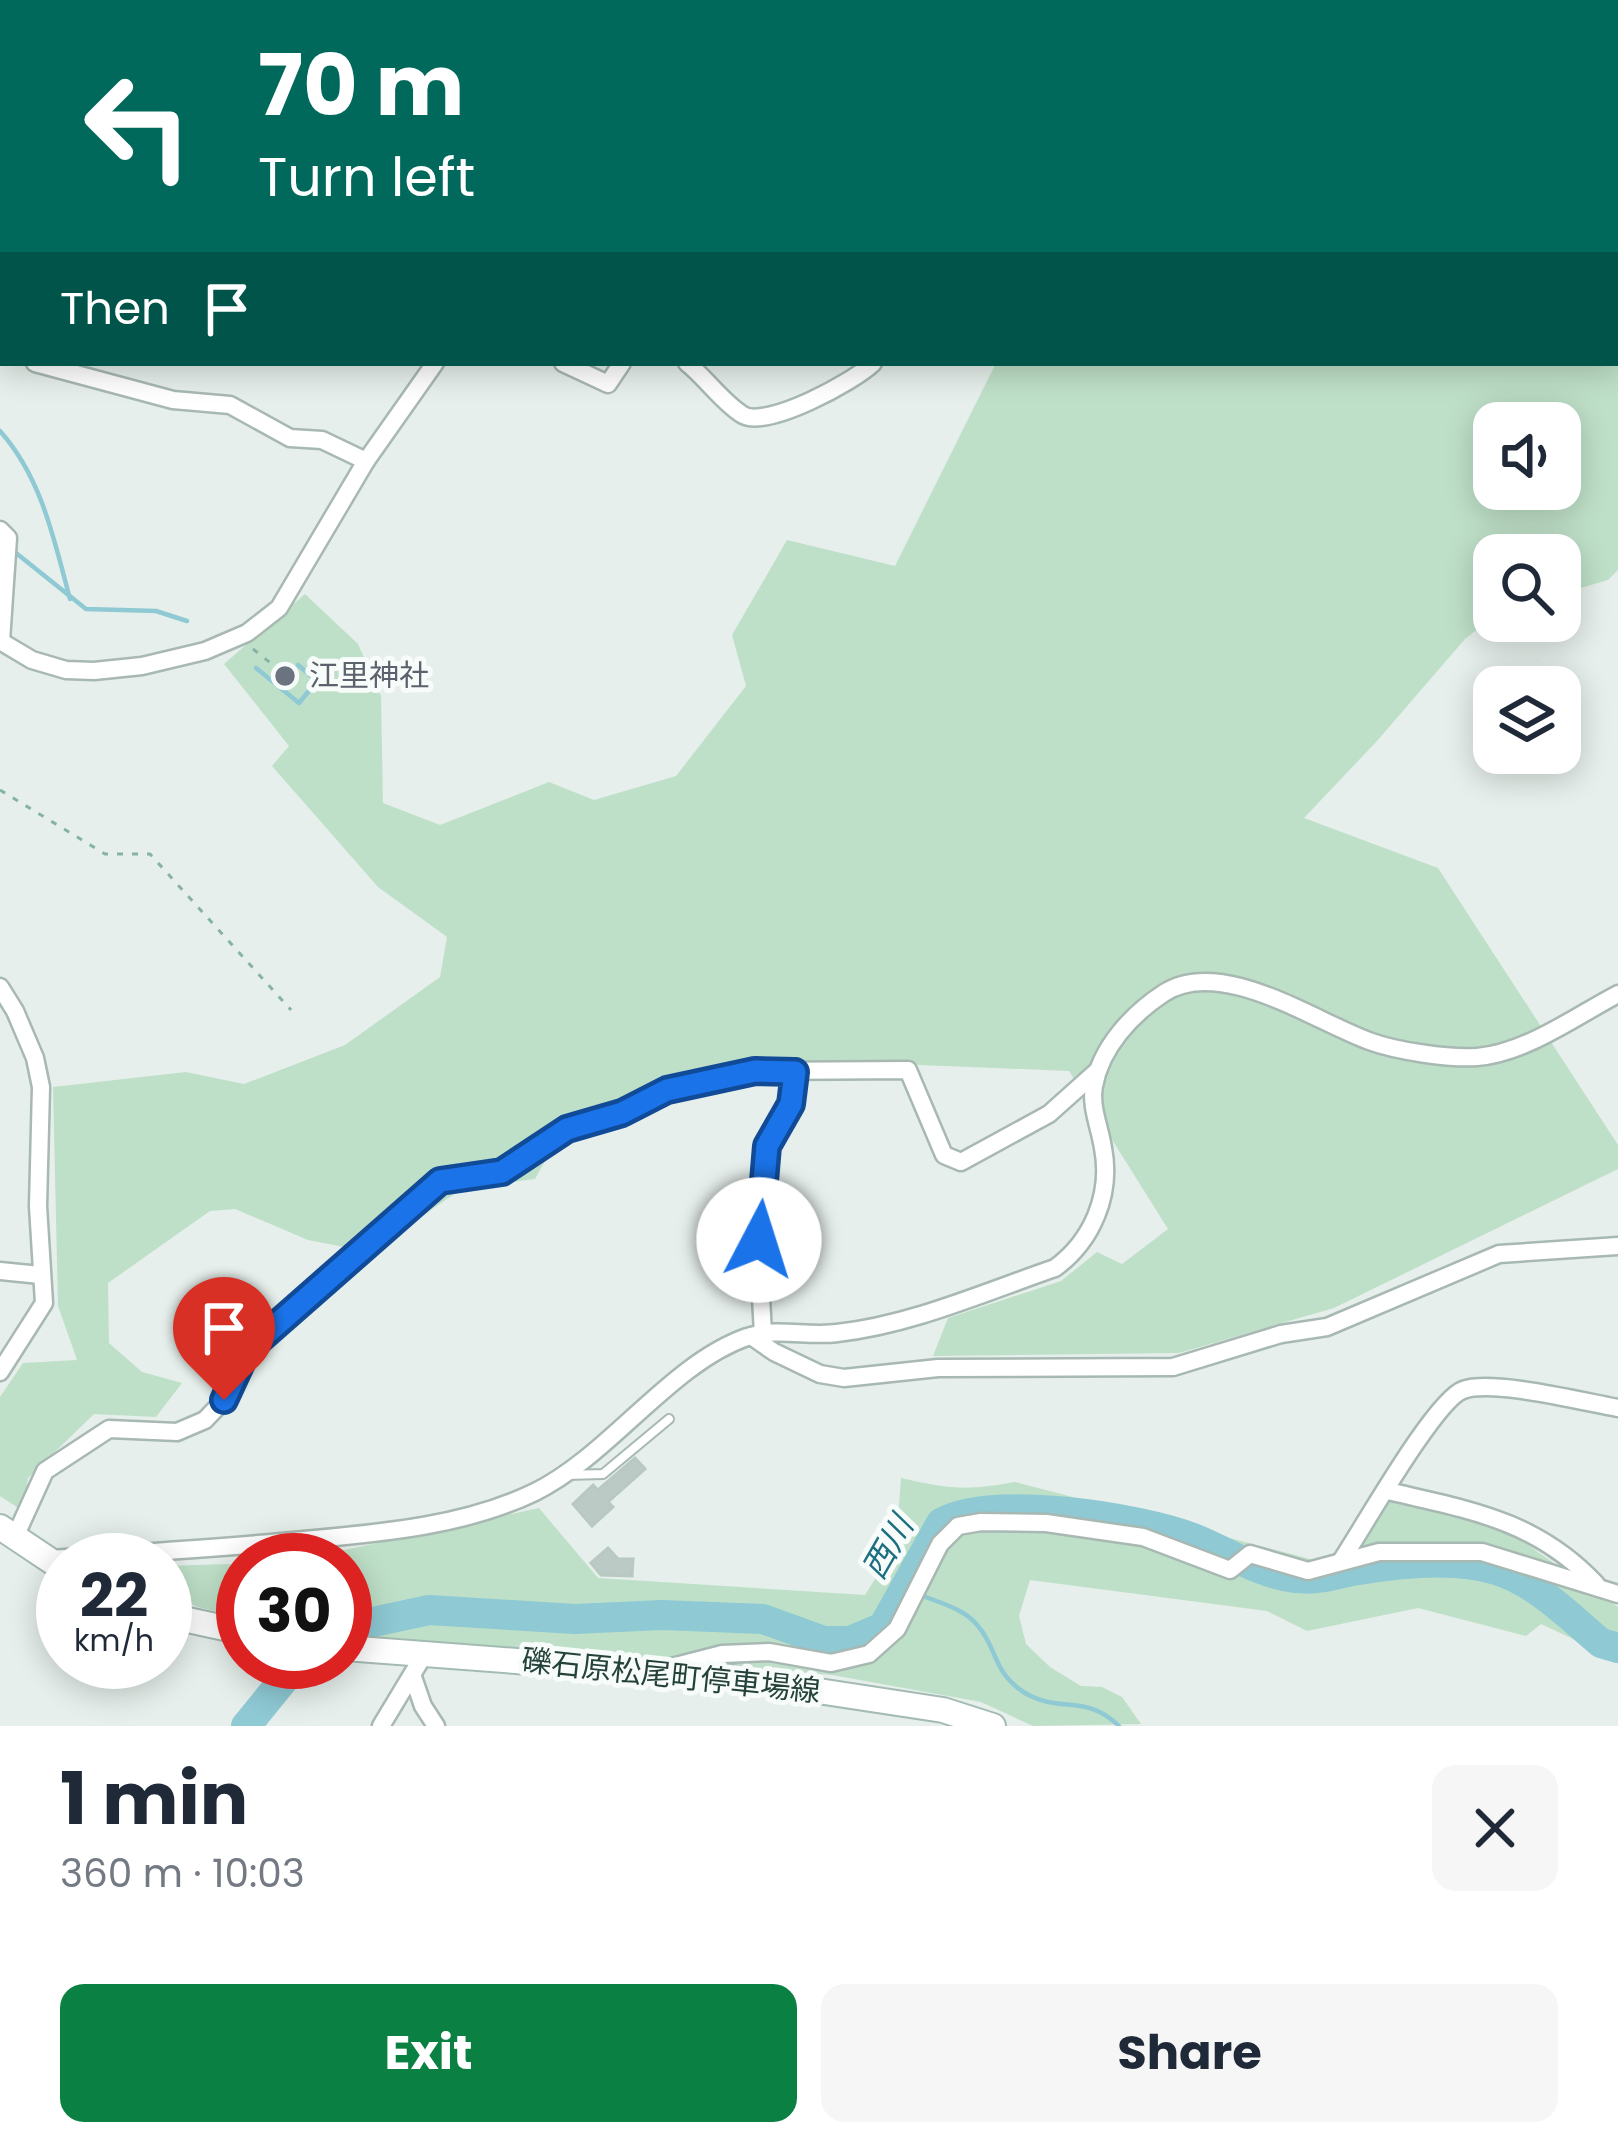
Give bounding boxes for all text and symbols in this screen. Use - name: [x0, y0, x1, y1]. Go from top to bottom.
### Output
- text: 70 m: [258, 27, 464, 144]
- icon: left: [60, 48, 216, 204]
- text: Turn left: [258, 139, 475, 215]
- icon: arrive: [194, 276, 260, 342]
- text: Then: [60, 277, 170, 340]
- map controls: [1473, 402, 1581, 774]
- button: sound: [1473, 402, 1581, 510]
- button: search: [1473, 534, 1581, 642]
- place label: 江里神社: [309, 654, 429, 697]
- marker: 江里神社: [272, 663, 298, 689]
- button: layers: [1473, 666, 1581, 774]
- position arrow: [696, 1177, 822, 1303]
- pin: [173, 1277, 275, 1400]
- icon: arrive: [191, 1295, 257, 1361]
- water label: 西川: [851, 1504, 926, 1588]
- speed limit sign: 30: [216, 1533, 372, 1689]
- text: 22: [80, 1554, 148, 1638]
- text: km/h: [74, 1619, 154, 1662]
- street label: 礫石原松尾町停車場線: [520, 1638, 822, 1713]
- text: 1 min: [60, 1748, 248, 1849]
- button: close: [1432, 1765, 1558, 1891]
- text: 360 m · 10:03: [60, 1846, 305, 1901]
- button: Exit: [60, 1984, 797, 2122]
- button: Share: [821, 1984, 1558, 2122]

